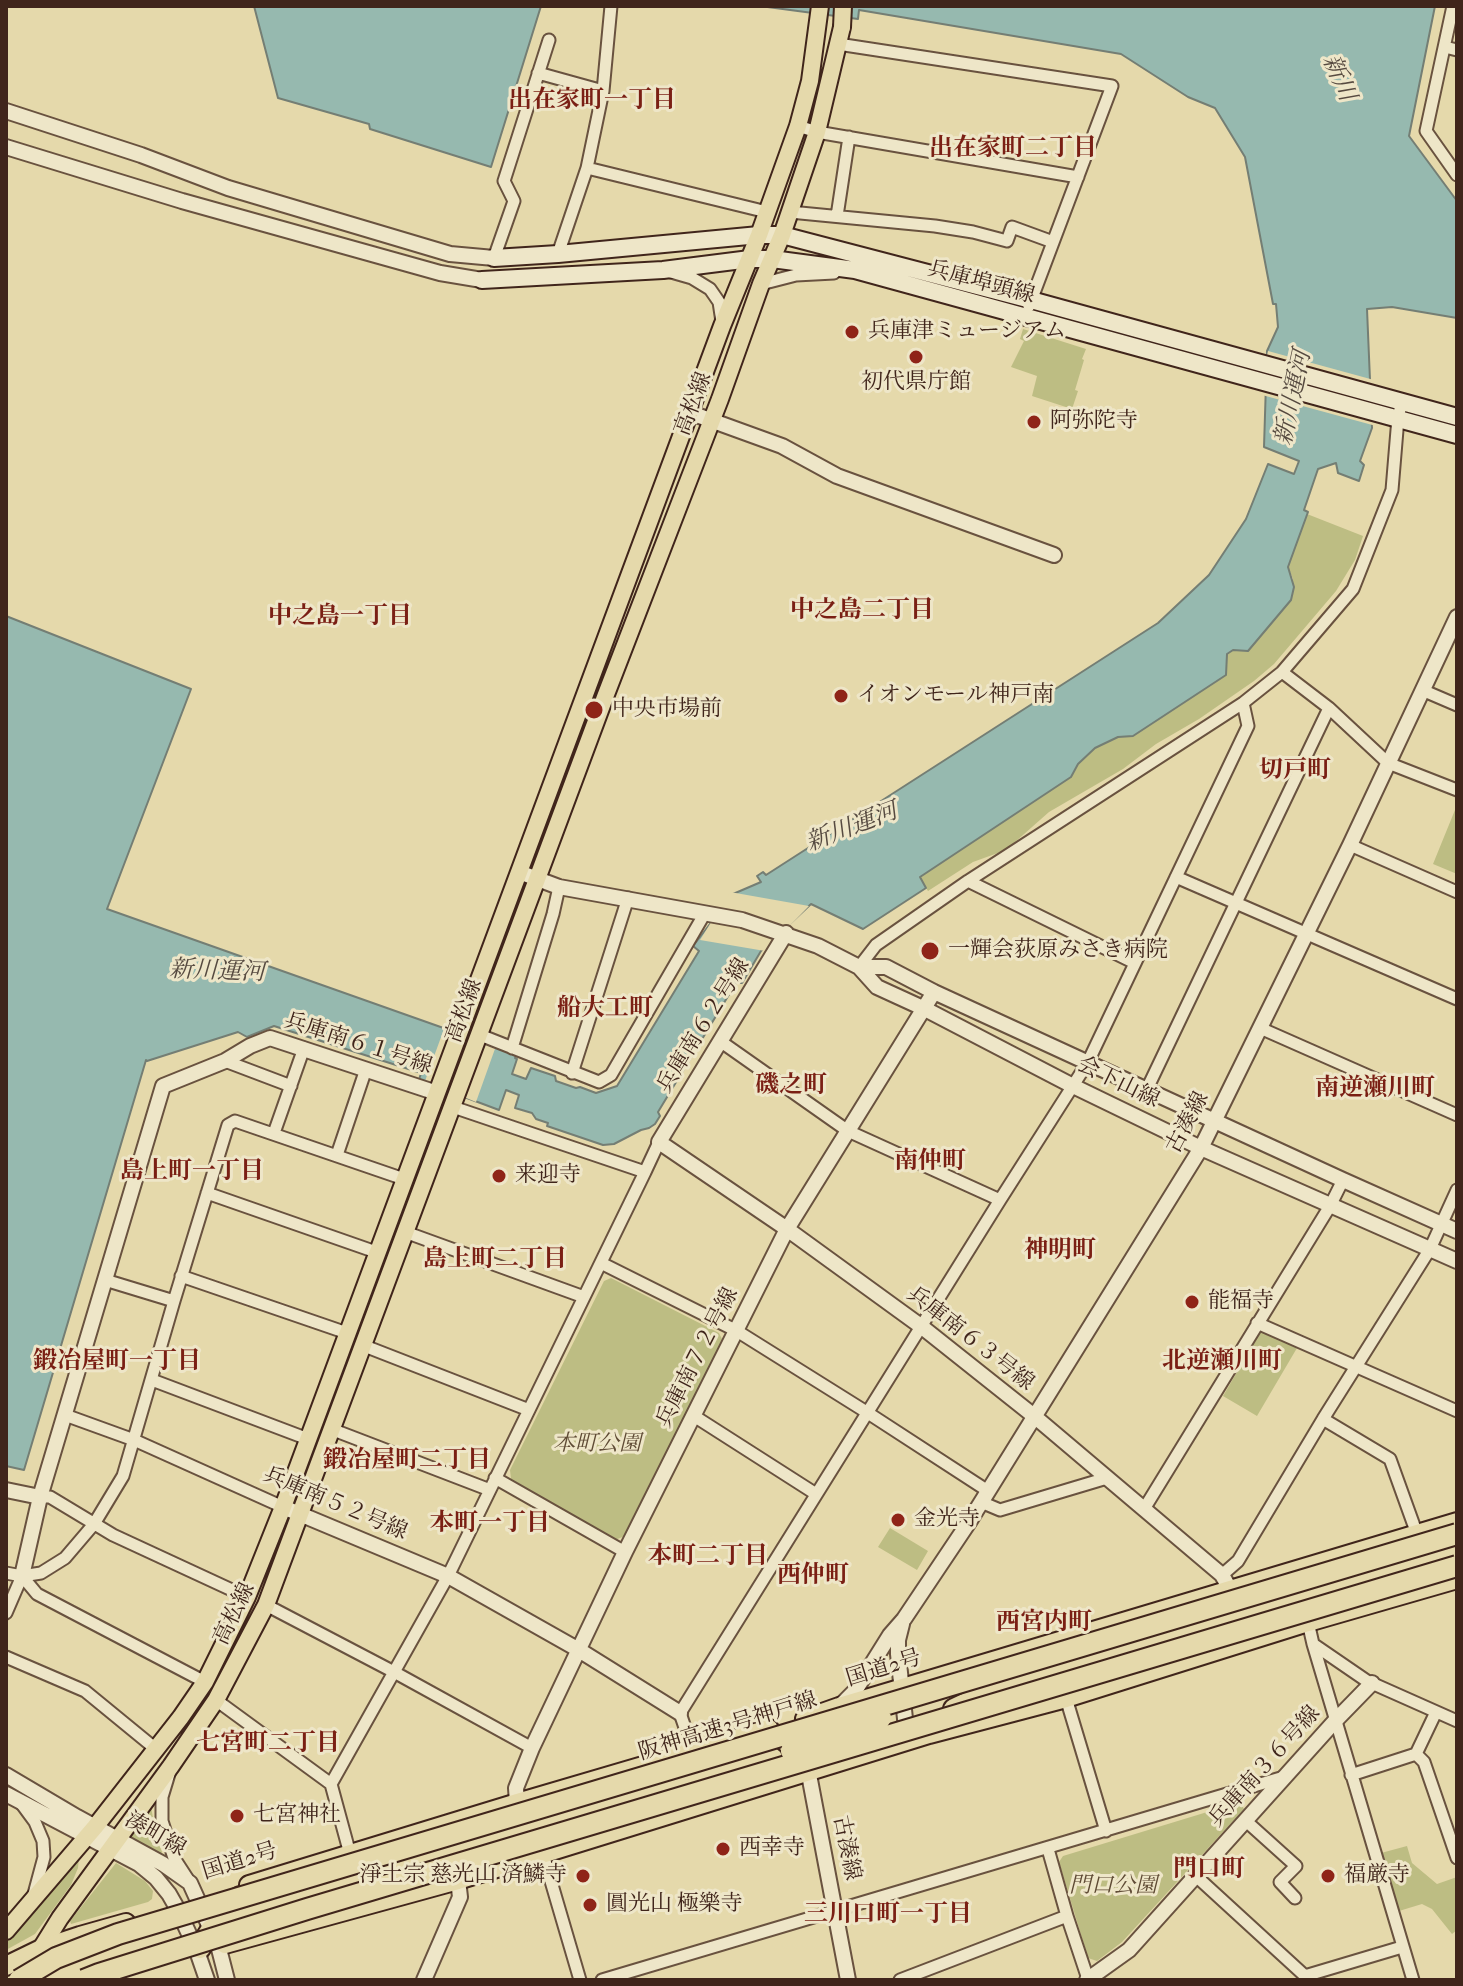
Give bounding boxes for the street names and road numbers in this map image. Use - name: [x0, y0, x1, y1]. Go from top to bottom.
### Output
- street label: 兵庫埠頭線: [924, 256, 1038, 310]
- street label: 高松線: [670, 368, 718, 440]
- street label: 兵庫南６２号線: [652, 954, 756, 1098]
- street label: 高松線: [441, 975, 489, 1047]
- street label: 兵庫南６１号線: [281, 1008, 435, 1080]
- street label: 会下山線: [1073, 1052, 1163, 1114]
- street label: 古湊線: [1161, 1088, 1215, 1158]
- street label: 兵庫南６３号線: [901, 1281, 1039, 1397]
- street label: 兵庫南７２号線: [651, 1283, 745, 1433]
- street label: 兵庫南５２号線: [259, 1462, 411, 1546]
- street label: 高松線: [209, 1579, 261, 1649]
- street label: 国道2号: [843, 1645, 925, 1693]
- street label: 阪神高速3号神戸線: [636, 1687, 820, 1767]
- street label: 兵庫南３６号線: [1204, 1701, 1326, 1833]
- street label: 湊町線: [120, 1807, 190, 1863]
- street label: 古湊線: [827, 1813, 865, 1883]
- street label: 国道2号: [199, 1838, 281, 1886]

